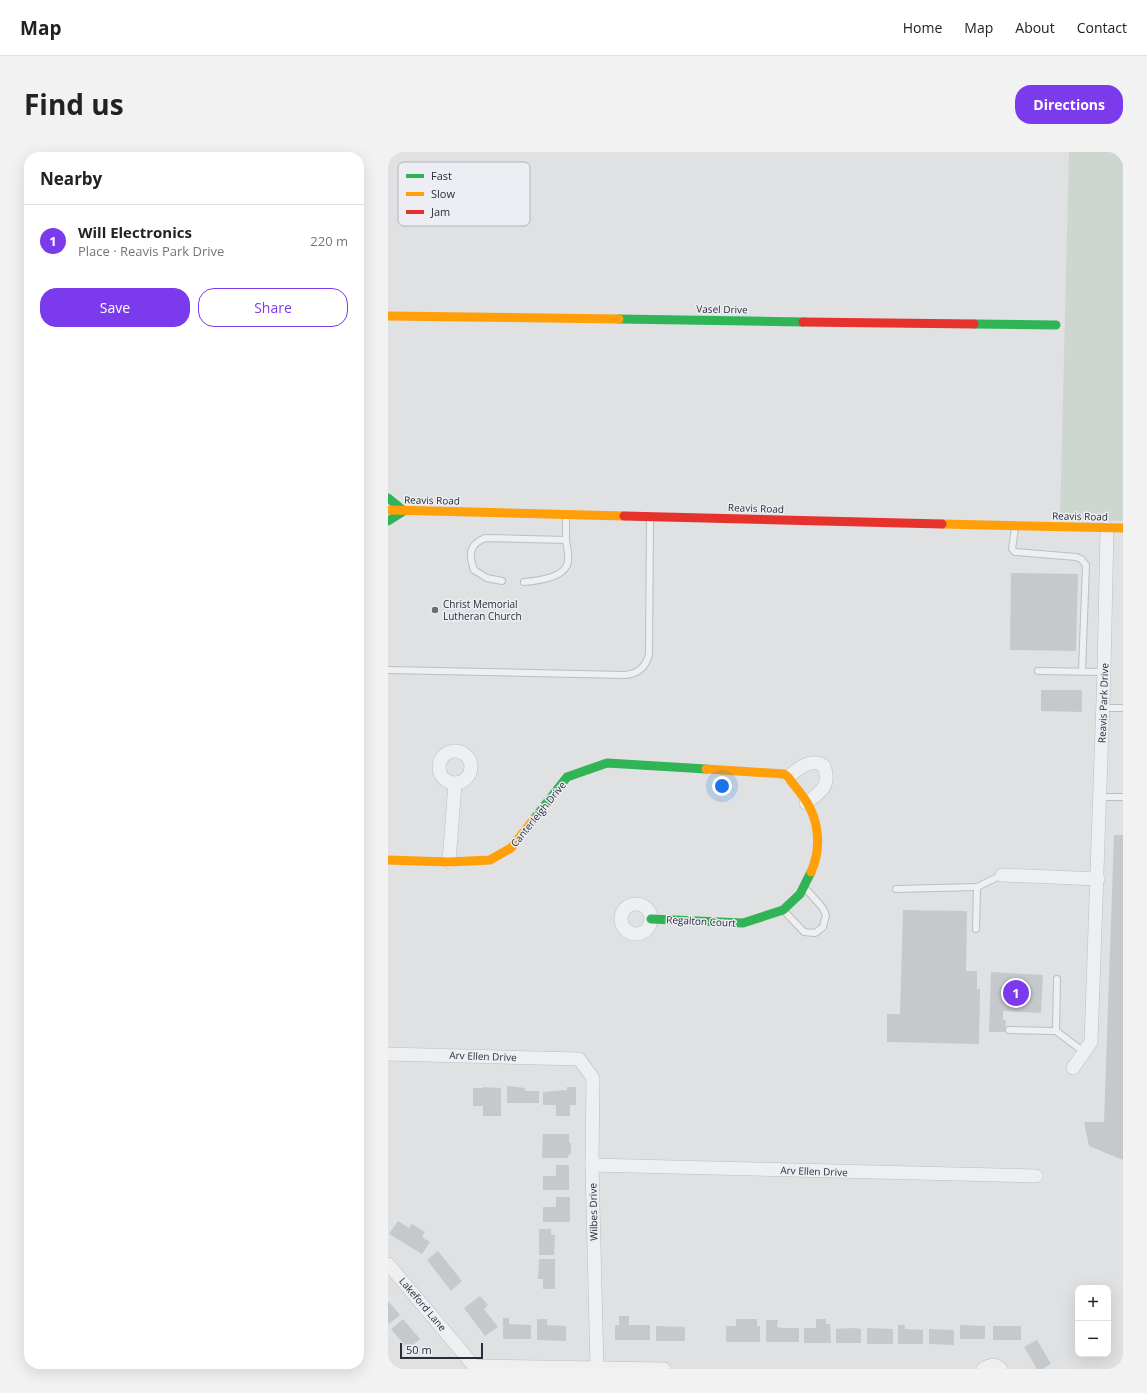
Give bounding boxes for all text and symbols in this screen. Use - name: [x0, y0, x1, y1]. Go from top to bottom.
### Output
- text: Map: [20, 15, 61, 41]
- text: Home: [903, 18, 942, 37]
- text: Map: [964, 18, 993, 37]
- text: About: [1015, 18, 1055, 37]
- text: Contact: [1077, 18, 1127, 37]
- text: Find us: [24, 85, 124, 123]
- button: Directions: [1015, 85, 1123, 124]
- legend: [398, 162, 530, 226]
- text: Nearby: [40, 167, 102, 190]
- text: Fast: [431, 168, 452, 183]
- text: Slow: [431, 186, 455, 201]
- text: Jam: [430, 204, 450, 219]
- text: Will Electronics: [78, 222, 192, 242]
- text: 1: [49, 232, 57, 250]
- text: 220 m: [310, 232, 348, 250]
- text: Place · Reavis Park Drive: [78, 242, 224, 260]
- button: Save: [40, 288, 190, 327]
- button: Share: [198, 288, 348, 327]
- street label: Vasel Drive: [696, 302, 748, 316]
- street label: Reavis Road: [404, 493, 460, 507]
- street label: Reavis Road: [728, 500, 784, 516]
- street label: Reavis Road: [1052, 509, 1108, 523]
- place label: Christ Memorial Lutheran Church: [443, 597, 522, 623]
- marker: Christ Memorial Lutheran Church: [430, 605, 440, 615]
- street label: Reavis Park Drive: [1095, 662, 1111, 743]
- your location: [712, 776, 732, 796]
- street label: Canterleigh Drive: [507, 778, 569, 850]
- street label: Regalton Court: [666, 912, 737, 930]
- pin: 1: [1003, 978, 1029, 1008]
- street label: Arv Ellen Drive: [449, 1048, 517, 1064]
- street label: Arv Ellen Drive: [780, 1163, 848, 1179]
- street label: Wilbes Drive: [585, 1183, 601, 1241]
- street label: Lakeford Lane: [396, 1274, 450, 1334]
- map controls: [1075, 1285, 1111, 1357]
- button: +: [1075, 1285, 1111, 1321]
- button: −: [1075, 1321, 1111, 1357]
- scale bar: [400, 1341, 483, 1360]
- text: 50 m: [406, 1342, 432, 1357]

